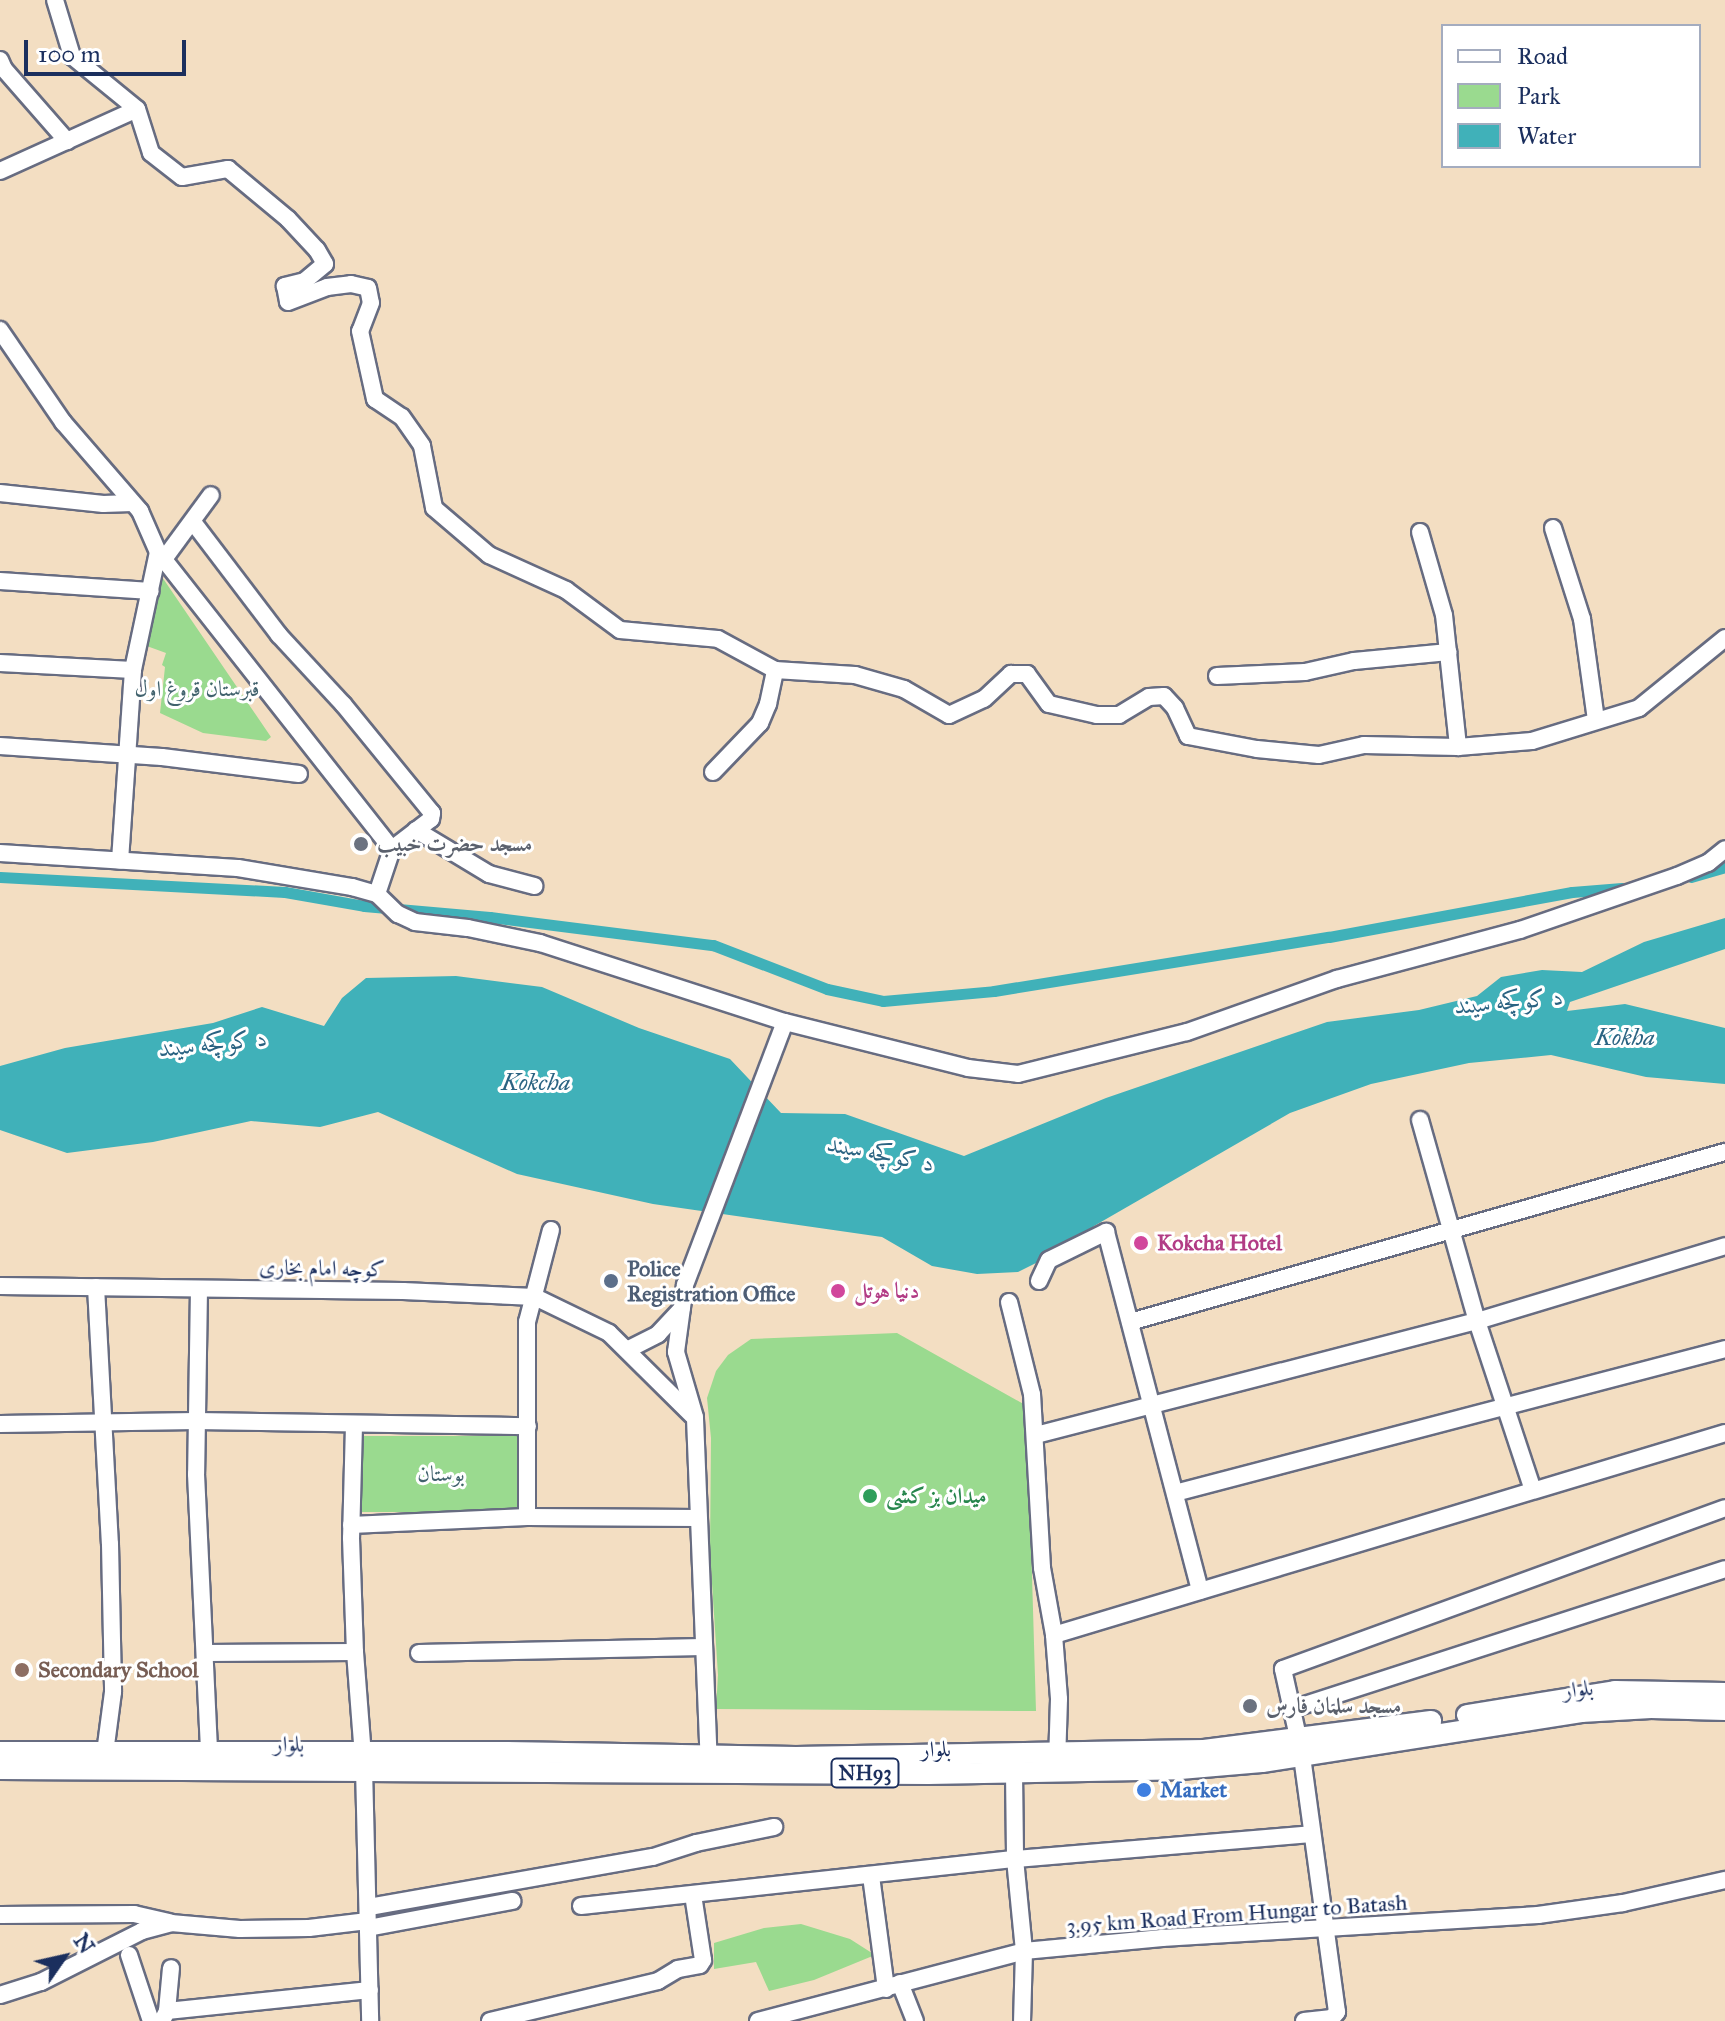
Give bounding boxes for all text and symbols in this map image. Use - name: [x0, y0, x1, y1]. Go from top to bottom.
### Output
- scale bar: [28, 24, 190, 74]
- legend: [1441, 24, 1701, 168]
- text: 100 m: [38, 39, 101, 69]
- text: Road: [1517, 41, 1568, 71]
- text: Park: [1517, 81, 1560, 111]
- text: Water: [1517, 121, 1576, 151]
- park label: قبرستان قروغ اول: [134, 676, 260, 702]
- place label: مسجد حضرت خبیب: [377, 831, 532, 857]
- marker: مسجد حضرت خبیب: [352, 835, 370, 853]
- water label: د کوکچه سیند: [1453, 983, 1565, 1021]
- water label: د کوکچه سیند: [157, 1024, 269, 1064]
- water label: Kokha: [1595, 1024, 1655, 1052]
- water label: Kokcha: [502, 1069, 570, 1097]
- water label: د کوکچه سیند: [825, 1129, 937, 1179]
- place label: Kokcha Hotel: [1157, 1230, 1282, 1256]
- marker: Kokcha Hotel: [1132, 1234, 1150, 1252]
- street label: کوچه امام بخاری: [259, 1254, 385, 1282]
- place label: Police Registration Office: [627, 1255, 795, 1306]
- marker: Police Registration Office: [602, 1272, 620, 1290]
- place label: دنیا هوتل: [854, 1278, 919, 1304]
- marker: دنیا هوتل: [829, 1282, 847, 1300]
- park label: بوستان: [417, 1461, 465, 1487]
- place label: میدان بز کشی: [886, 1483, 987, 1509]
- marker: میدان بز کشی: [861, 1487, 879, 1505]
- place label: Secondary School: [38, 1657, 198, 1683]
- marker: Secondary School: [13, 1661, 31, 1679]
- street label: بلوار: [1562, 1674, 1594, 1704]
- place label: مسجد سلمان فارس: [1266, 1693, 1401, 1719]
- marker: مسجد سلمان فارس: [1241, 1697, 1259, 1715]
- street label: بلوار: [274, 1731, 304, 1757]
- street label: بلوار: [921, 1736, 951, 1762]
- road number: NH93: [829, 1757, 901, 1789]
- place label: Market: [1160, 1777, 1227, 1803]
- marker: Market: [1135, 1781, 1153, 1799]
- street label: 3.95 km Road From Hungar to Batash: [1066, 1889, 1408, 1939]
- north arrow: [24, 1917, 104, 1997]
- text: N: [68, 1928, 101, 1959]

